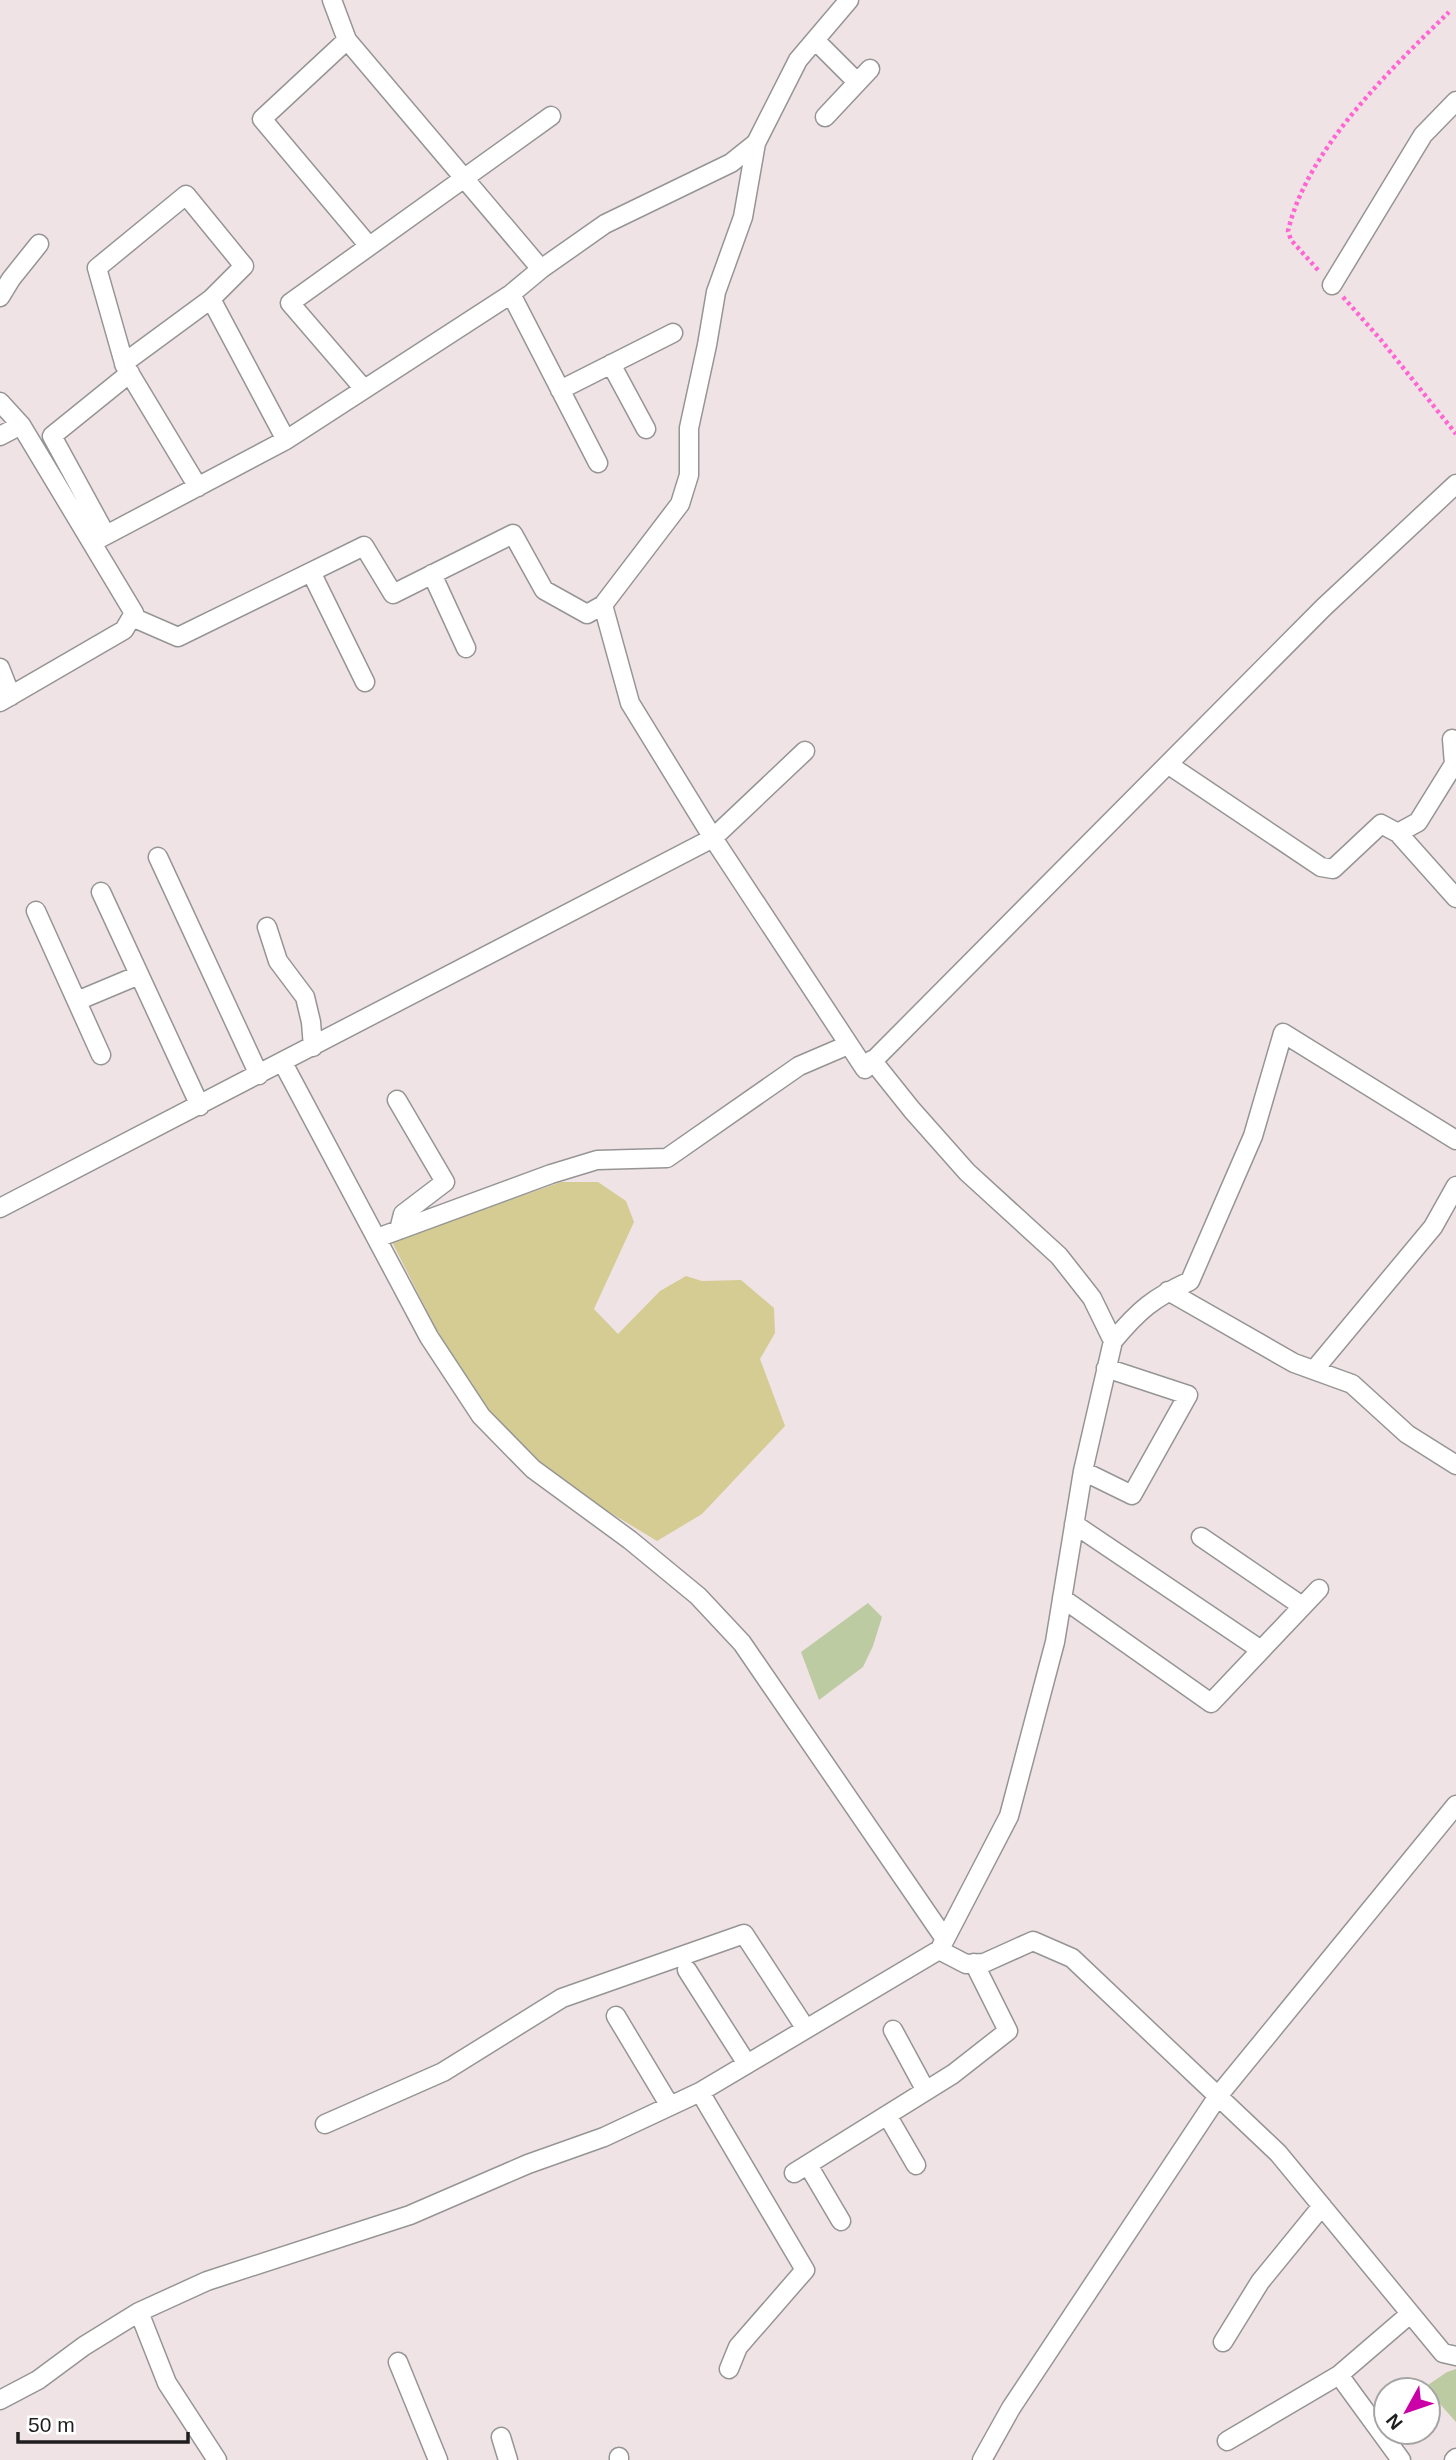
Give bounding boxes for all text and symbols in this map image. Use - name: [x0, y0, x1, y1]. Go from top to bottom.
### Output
- north arrow: [1372, 2376, 1442, 2446]
- scale bar: [18, 2400, 187, 2444]
- text: N: [1382, 2410, 1407, 2434]
- text: 50 m: [28, 2413, 75, 2436]

